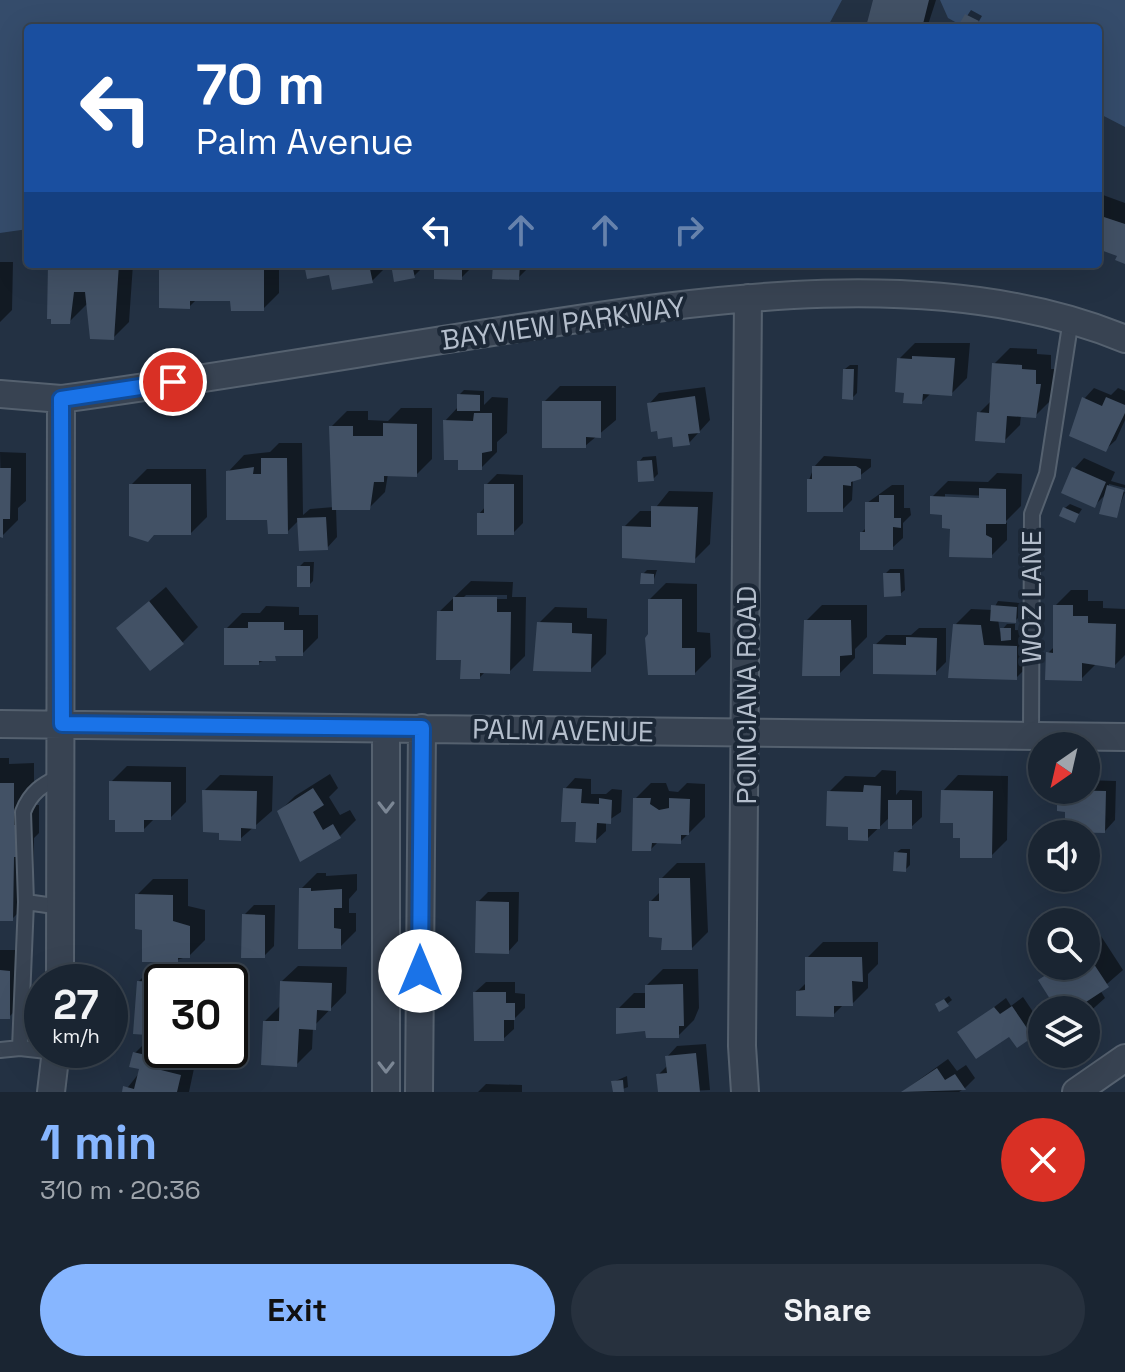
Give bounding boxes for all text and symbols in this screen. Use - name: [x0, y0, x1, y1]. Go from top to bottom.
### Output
- text: 70 m: [196, 49, 325, 120]
- icon: left: [64, 56, 168, 160]
- text: Palm Avenue: [196, 119, 414, 165]
- icon: left: [415, 208, 459, 252]
- icon: ahead: [499, 208, 543, 252]
- icon: ahead: [583, 208, 627, 252]
- icon: right: [667, 208, 711, 252]
- street label: BAYVIEW PARKWAY: [439, 288, 687, 358]
- pin: [139, 348, 207, 416]
- icon: arrive: [151, 360, 195, 404]
- street label: WOZ LANE: [1013, 530, 1049, 664]
- street label: POINCIANA ROAD: [728, 586, 764, 804]
- street label: PALM AVENUE: [472, 710, 654, 750]
- north arrow: [1028, 732, 1100, 804]
- map controls: [1028, 732, 1100, 1068]
- one-way arrow: [377, 801, 395, 814]
- button: sound: [1028, 820, 1100, 892]
- button: search: [1028, 908, 1100, 980]
- position arrow: [378, 929, 462, 1013]
- speed limit sign: 30: [144, 964, 248, 1068]
- text: 27: [53, 980, 99, 1031]
- button: layers: [1028, 996, 1100, 1068]
- text: km/h: [52, 1023, 100, 1049]
- one-way arrow: [377, 1061, 395, 1074]
- text: 1 min: [40, 1112, 157, 1173]
- button: close: [1001, 1118, 1085, 1202]
- text: 310 m · 20:36: [40, 1173, 201, 1207]
- button: Exit: [40, 1264, 555, 1356]
- button: Share: [571, 1264, 1085, 1356]

